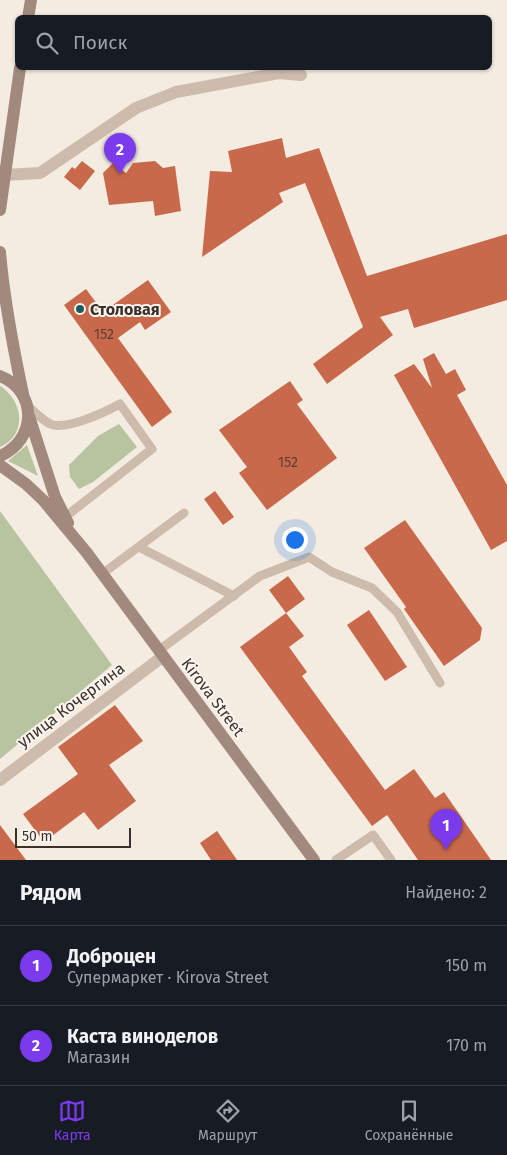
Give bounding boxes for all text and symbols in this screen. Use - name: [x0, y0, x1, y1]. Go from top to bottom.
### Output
- search box: [15, 15, 492, 70]
- icon: search: [33, 29, 61, 57]
- text: Поиск: [73, 31, 127, 54]
- pin: 2: [104, 133, 136, 174]
- place label: Столовая: [90, 300, 160, 319]
- marker: Столовая: [74, 303, 86, 315]
- house number: 152: [94, 326, 114, 343]
- house number: 152: [278, 454, 298, 471]
- your location: [282, 527, 308, 553]
- street label: Kirova Street: [177, 654, 249, 740]
- street label: улица Кочергина: [14, 659, 128, 751]
- pin: 1: [430, 809, 462, 850]
- scale bar: [15, 825, 131, 848]
- text: 50 m: [22, 828, 53, 845]
- text: Рядом: [20, 880, 81, 906]
- text: Найдено: 2: [405, 883, 487, 902]
- text: Доброцен: [67, 945, 156, 968]
- text: 1: [32, 956, 40, 975]
- text: 150 m: [445, 956, 487, 975]
- text: Супермаркет · Kirova Street: [67, 968, 269, 987]
- text: Каста виноделов: [67, 1025, 218, 1048]
- text: 2: [32, 1036, 40, 1055]
- text: 170 m: [446, 1036, 487, 1055]
- text: Магазин: [67, 1048, 130, 1067]
- tab: Карта: [54, 1097, 91, 1144]
- tab: Маршрут: [198, 1097, 257, 1144]
- tab: Сохранённые: [365, 1097, 453, 1144]

